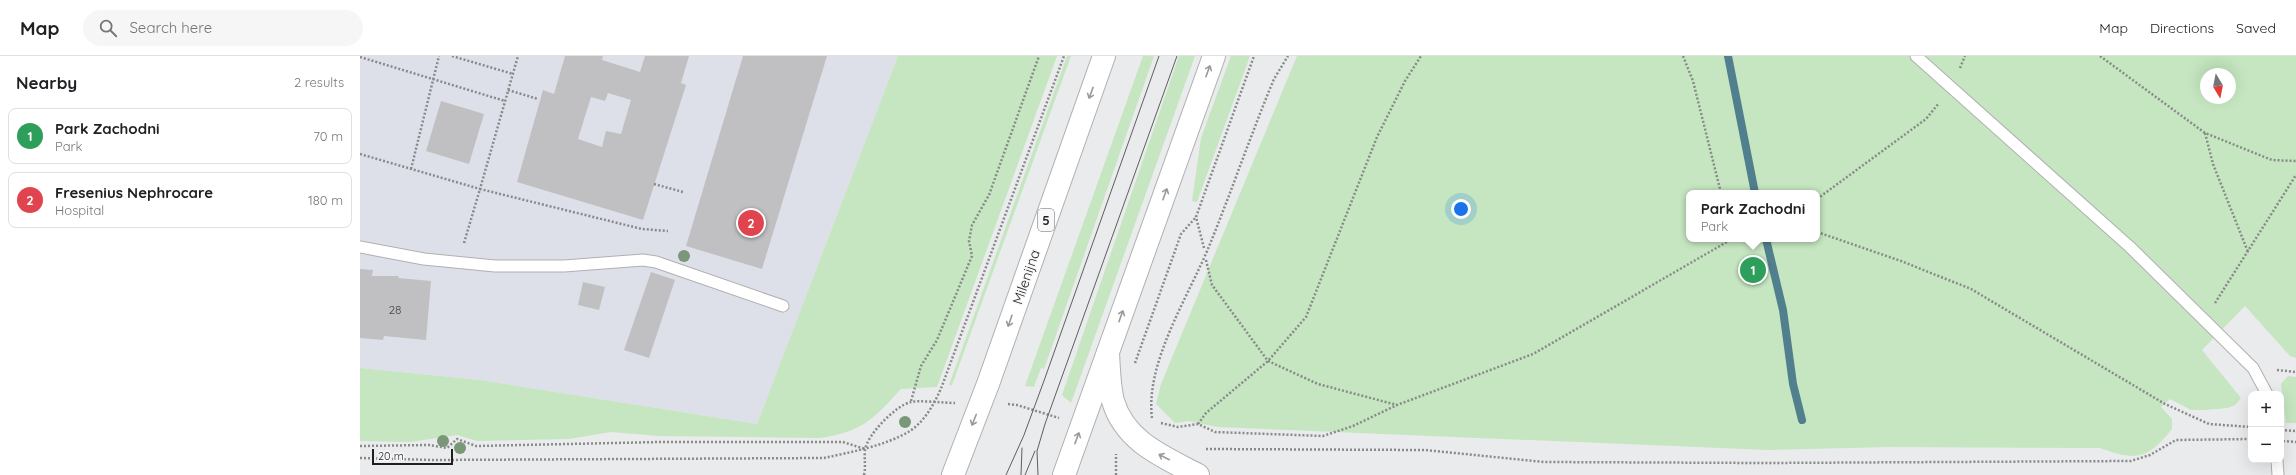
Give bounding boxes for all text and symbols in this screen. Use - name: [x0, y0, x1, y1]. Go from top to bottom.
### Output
- search box: [83, 10, 363, 46]
- text: Map: [20, 16, 59, 40]
- icon: search: [97, 17, 119, 39]
- text: Search here: [129, 18, 212, 37]
- text: Map: [2099, 19, 2128, 37]
- text: Directions: [2150, 19, 2214, 37]
- text: Saved: [2236, 19, 2276, 37]
- one-way arrow: [1205, 66, 1213, 78]
- north arrow: [2200, 68, 2236, 104]
- text: Nearby: [16, 72, 77, 93]
- text: 2 results: [294, 74, 344, 90]
- one-way arrow: [1087, 86, 1095, 98]
- text: Park Zachodni: [55, 119, 160, 138]
- text: 1: [27, 128, 33, 144]
- text: 70 m: [313, 128, 343, 144]
- text: Park: [55, 138, 83, 154]
- text: Fresenius Nephrocare: [55, 183, 213, 202]
- one-way arrow: [1161, 188, 1169, 200]
- popup: [1686, 190, 1820, 242]
- text: 2: [26, 192, 34, 208]
- text: 180 m: [308, 192, 343, 208]
- your location: [1451, 199, 1471, 219]
- text: Park Zachodni: [1701, 199, 1805, 218]
- text: Hospital: [55, 202, 104, 218]
- pin: 2: [738, 208, 764, 238]
- road number: 5: [1038, 209, 1054, 231]
- text: Park: [1701, 218, 1728, 234]
- street label: Milenijna: [1008, 247, 1044, 307]
- pin: 1: [1740, 255, 1766, 285]
- house number: 28: [388, 302, 402, 317]
- one-way arrow: [1117, 310, 1125, 322]
- one-way arrow: [1006, 314, 1014, 326]
- map controls: [2248, 391, 2284, 463]
- button: +: [2248, 391, 2284, 427]
- one-way arrow: [970, 414, 977, 426]
- button: −: [2248, 427, 2284, 463]
- one-way arrow: [1073, 433, 1081, 445]
- scale bar: [372, 447, 453, 466]
- text: 20 m: [378, 449, 404, 463]
- one-way arrow: [1158, 453, 1170, 460]

